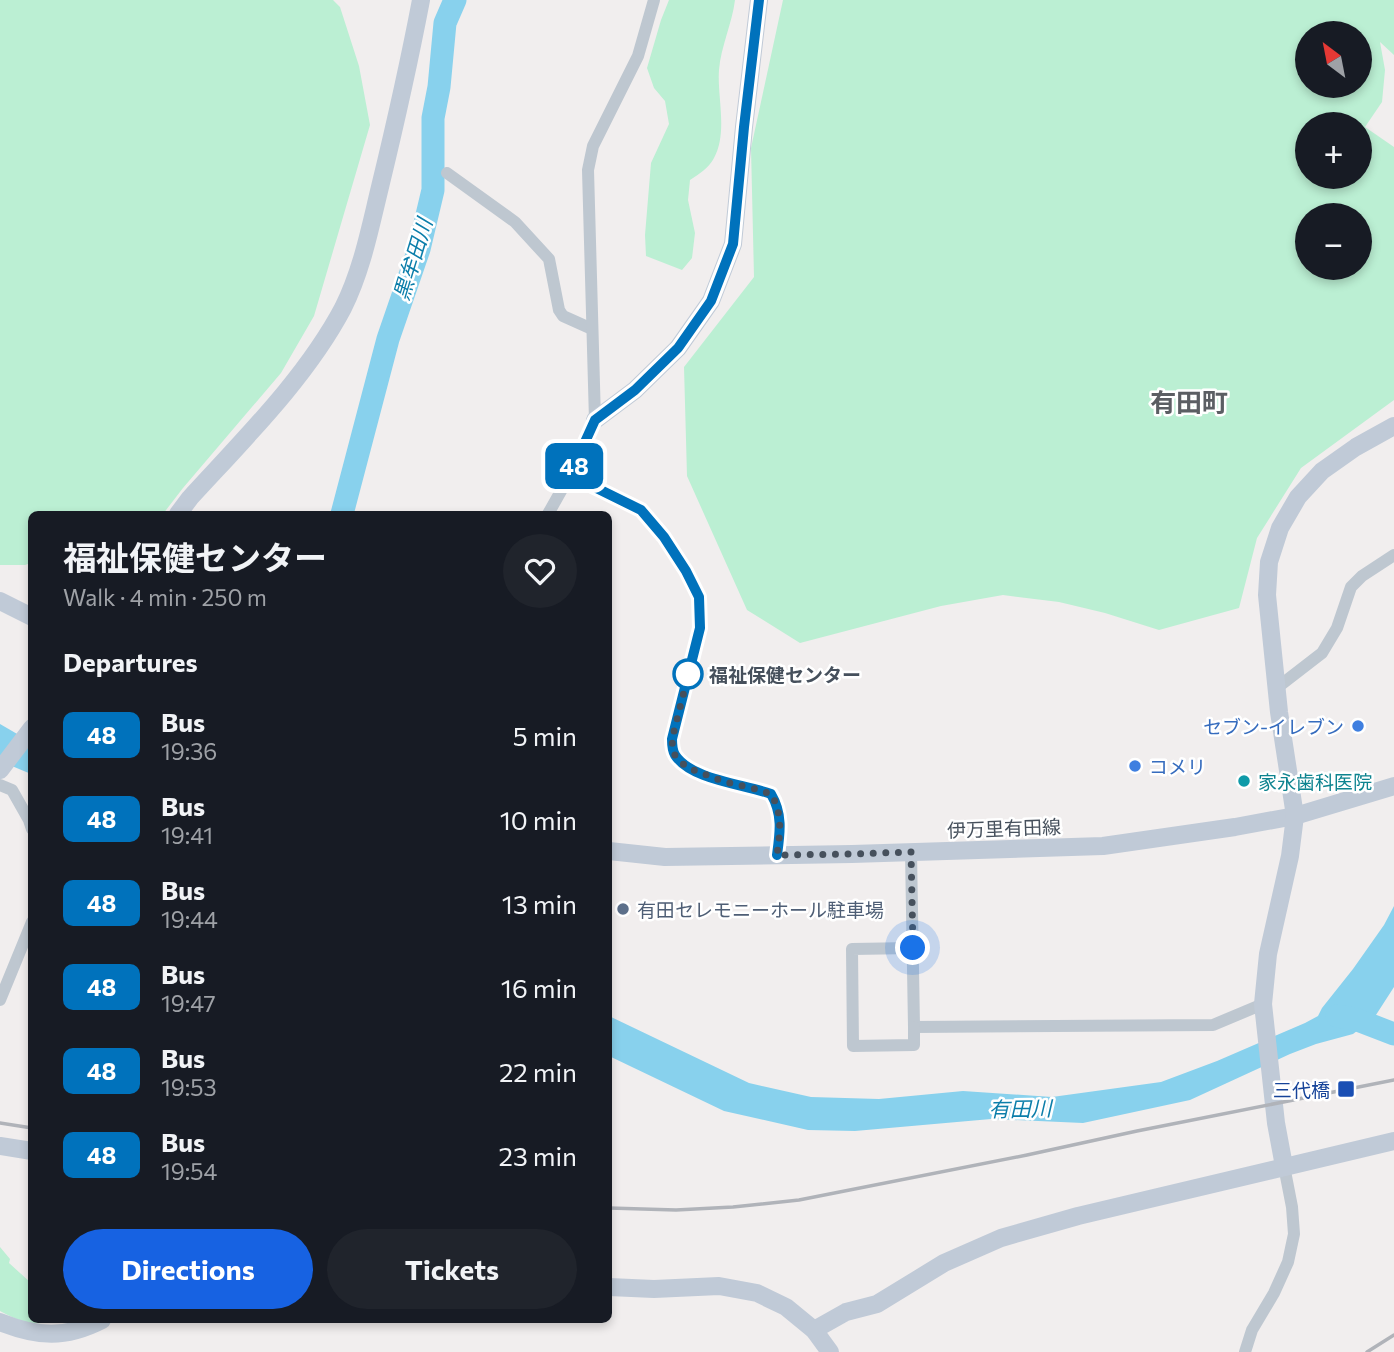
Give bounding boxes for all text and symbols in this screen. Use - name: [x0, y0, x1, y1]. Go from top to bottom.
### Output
- north arrow: [1295, 21, 1372, 98]
- map controls: [1295, 21, 1372, 280]
- button: +: [1295, 112, 1372, 189]
- button: −: [1295, 203, 1372, 280]
- water label: 黒牟田川: [388, 213, 437, 303]
- district label: 有田町: [1150, 386, 1228, 417]
- line badge: 48: [542, 443, 606, 489]
- text: 48: [559, 451, 589, 480]
- button: heart: [503, 534, 577, 608]
- text: 福祉保健センター: [63, 536, 327, 577]
- text: Walk · 4 min · 250 m: [63, 583, 267, 611]
- text: Departures: [63, 646, 198, 677]
- marker: 福祉保健センター: [673, 659, 703, 689]
- place label: 福祉保健センター: [709, 663, 861, 686]
- text: Bus: [161, 706, 205, 737]
- place label: セブン-イレブン: [1203, 715, 1344, 738]
- marker: セブン-イレブン: [1350, 718, 1366, 734]
- text: 48: [87, 720, 116, 749]
- text: 5 min: [513, 720, 577, 751]
- text: 19:36: [161, 737, 217, 765]
- place label: コメリ: [1149, 755, 1206, 778]
- marker: コメリ: [1127, 758, 1143, 774]
- place label: 家永歯科医院: [1258, 770, 1372, 793]
- marker: 家永歯科医院: [1236, 773, 1252, 789]
- text: Bus: [161, 790, 205, 821]
- text: 48: [87, 804, 116, 833]
- text: 10 min: [500, 804, 577, 835]
- street label: 伊万里有田線: [947, 815, 1061, 841]
- text: 19:41: [161, 821, 213, 849]
- text: Bus: [161, 874, 205, 905]
- text: 48: [87, 888, 116, 917]
- text: 13 min: [502, 888, 577, 919]
- place label: 有田セレモニーホール駐車場: [637, 898, 884, 921]
- marker: 有田セレモニーホール駐車場: [615, 901, 631, 917]
- text: 19:44: [161, 905, 218, 933]
- your location: [895, 930, 930, 965]
- text: Bus: [161, 958, 205, 989]
- text: 48: [87, 972, 116, 1001]
- text: 16 min: [501, 972, 577, 1003]
- text: 19:47: [161, 989, 216, 1017]
- text: Bus: [161, 1042, 205, 1073]
- text: 48: [87, 1056, 116, 1085]
- text: 22 min: [499, 1056, 577, 1087]
- text: 19:53: [161, 1073, 217, 1101]
- place label: 三代橋: [1273, 1078, 1330, 1101]
- marker: 三代橋: [1336, 1079, 1356, 1099]
- water label: 有田川: [988, 1095, 1054, 1121]
- text: Bus: [161, 1126, 205, 1157]
- text: 48: [87, 1140, 116, 1169]
- text: 23 min: [499, 1140, 577, 1171]
- text: 19:54: [161, 1157, 217, 1185]
- button: Directions: [63, 1229, 313, 1309]
- button: Tickets: [327, 1229, 577, 1309]

